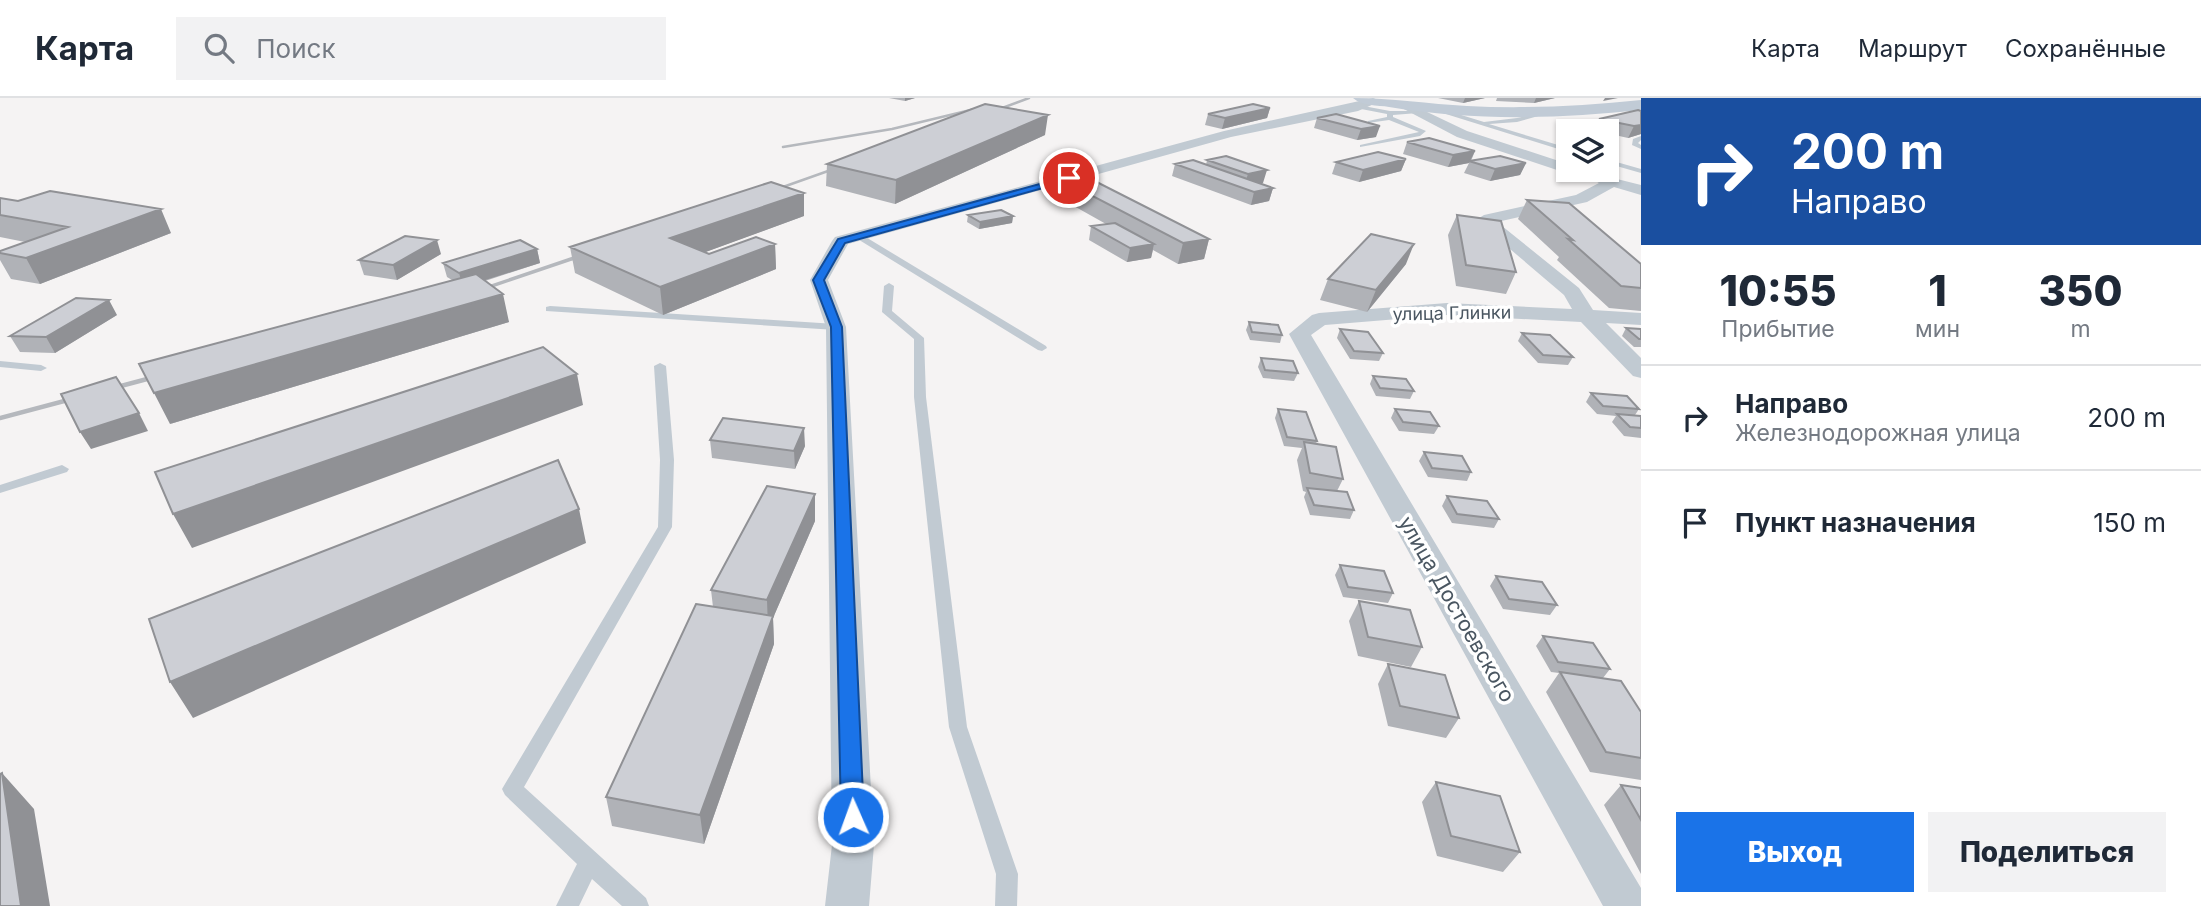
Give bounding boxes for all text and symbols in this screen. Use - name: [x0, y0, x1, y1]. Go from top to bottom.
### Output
- search box: [176, 17, 666, 80]
- text: Карта: [35, 28, 134, 68]
- icon: search: [200, 29, 238, 67]
- text: Поиск: [256, 33, 335, 64]
- text: Карта: [1751, 34, 1820, 63]
- text: Маршрут: [1858, 34, 1967, 63]
- text: Сохранённые: [2005, 34, 2166, 63]
- map controls: [1556, 119, 1619, 182]
- button: layers: [1556, 119, 1619, 182]
- text: 200 m: [1791, 122, 1944, 181]
- icon: right: [1676, 126, 1767, 217]
- pin: [1039, 148, 1099, 208]
- icon: arrive: [1050, 159, 1088, 197]
- text: Направо: [1791, 182, 1927, 221]
- text: 10:55: [1719, 265, 1837, 316]
- text: 1: [1928, 265, 1947, 316]
- text: 350: [2039, 265, 2123, 316]
- street label: улица Глинки: [1392, 301, 1512, 325]
- text: Прибытие: [1721, 315, 1835, 343]
- text: мин: [1915, 315, 1960, 343]
- text: m: [2070, 315, 2091, 343]
- text: Направо: [1735, 388, 1848, 419]
- icon: right: [1676, 399, 1714, 437]
- text: 200 m: [2087, 402, 2166, 433]
- text: Железнодорожная улица: [1735, 419, 2021, 447]
- icon: arrive: [1676, 504, 1714, 542]
- text: Пункт назначения: [1735, 507, 1976, 538]
- text: 150 m: [2093, 507, 2166, 538]
- street label: улица Достоевского: [1394, 512, 1520, 706]
- position arrow: [816, 780, 890, 854]
- button: Выход: [1676, 812, 1914, 892]
- button: Поделиться: [1928, 812, 2166, 892]

